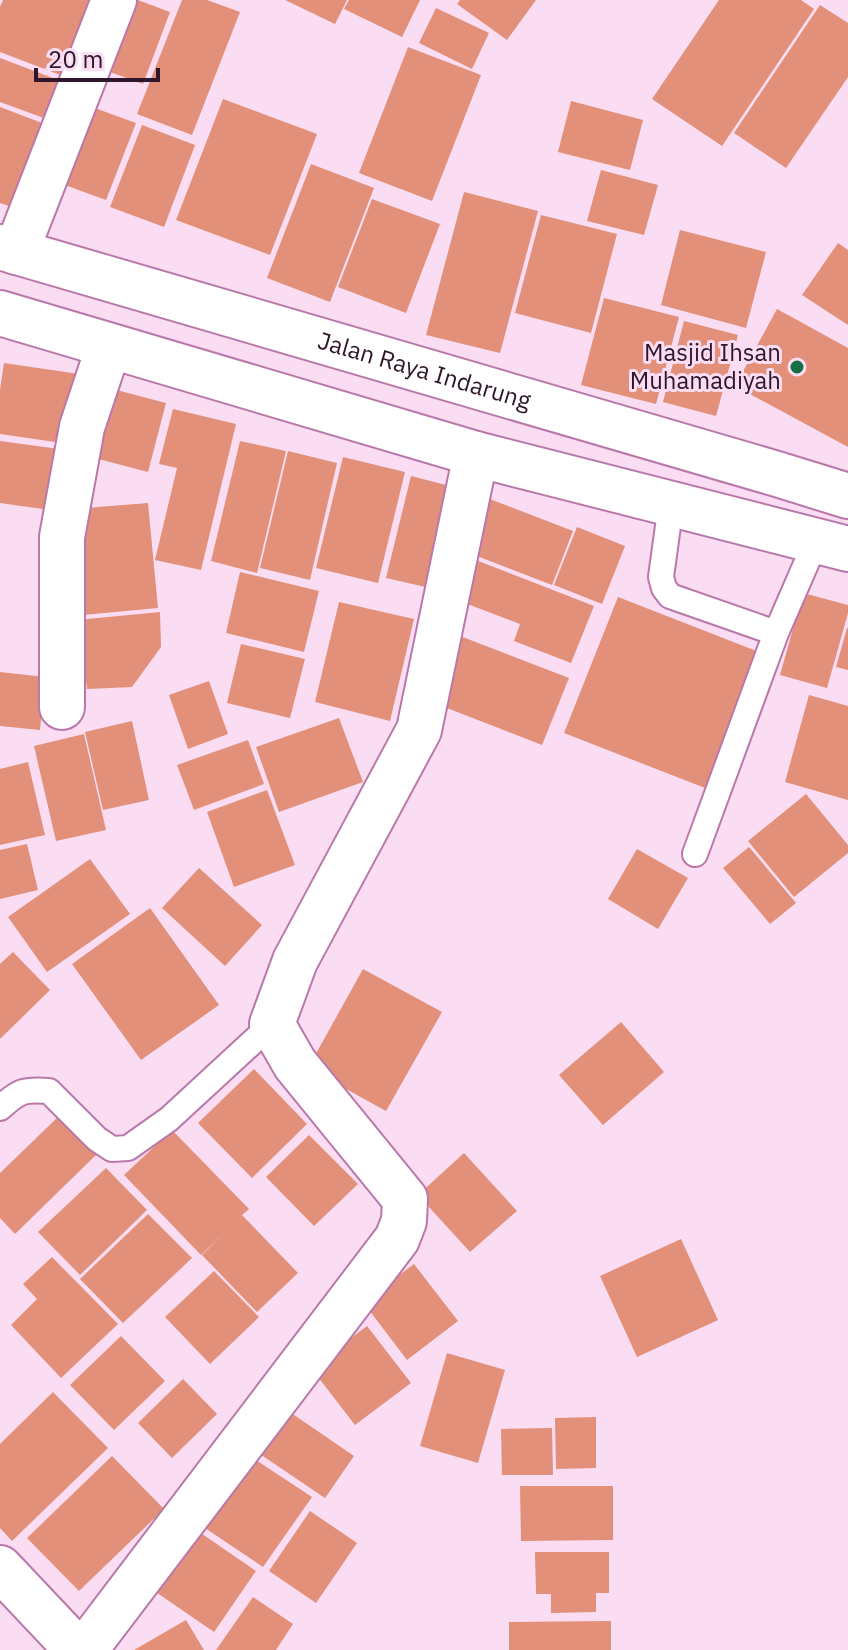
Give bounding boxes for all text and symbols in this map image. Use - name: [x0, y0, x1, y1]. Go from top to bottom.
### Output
- scale bar: [36, 32, 158, 82]
- text: 20 m: [48, 43, 103, 75]
- street label: Jalan Raya Indarung: [314, 324, 535, 416]
- place label: Masjid Ihsan Muhamadiyah: [630, 336, 781, 396]
- marker: Masjid Ihsan Muhamadiyah: [788, 358, 806, 376]

